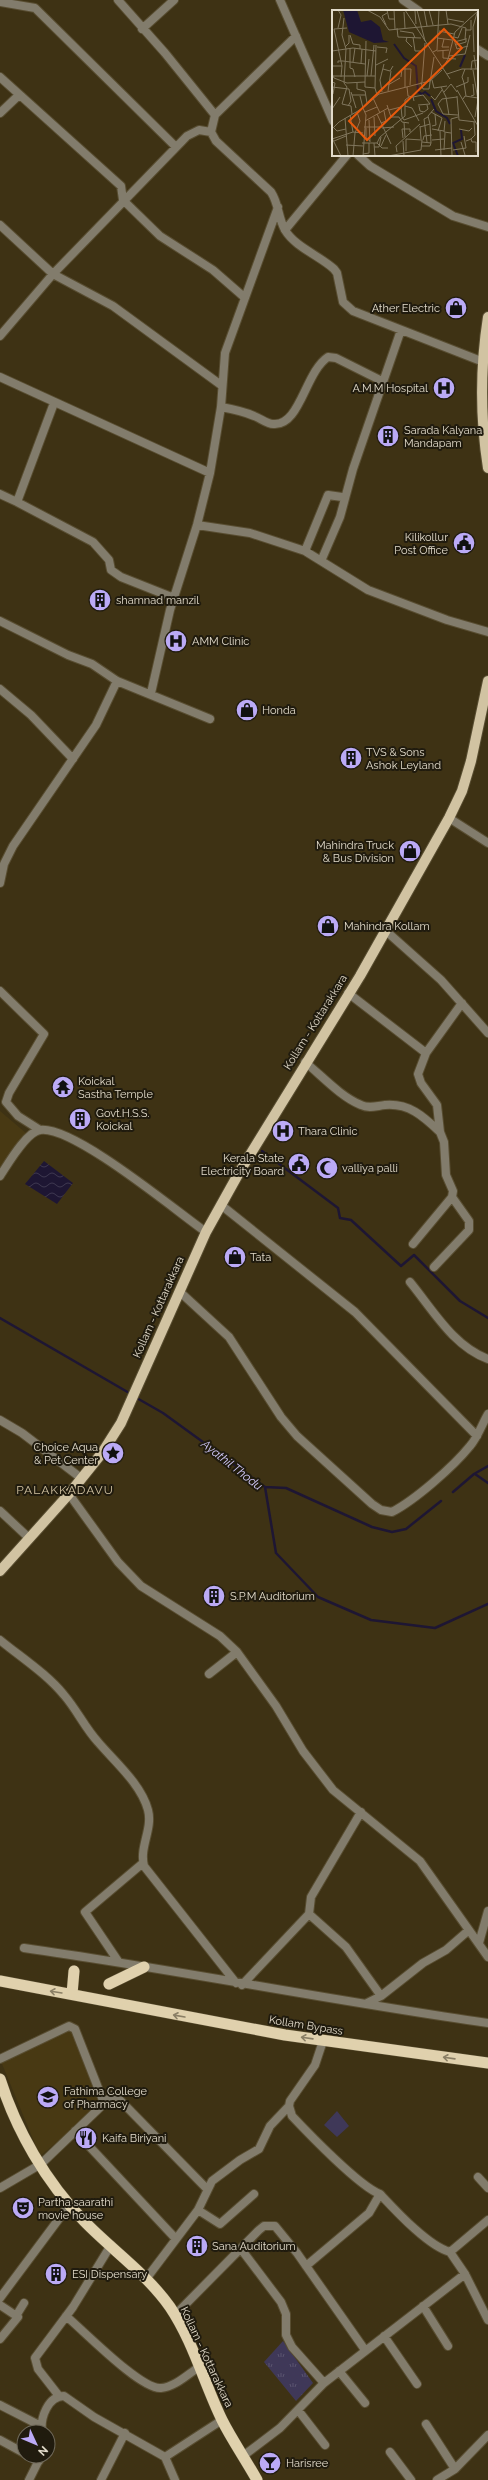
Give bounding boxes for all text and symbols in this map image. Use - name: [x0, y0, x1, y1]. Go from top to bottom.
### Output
- inset map: [332, 10, 478, 156]
- shop icon: Ather Electric: [443, 295, 469, 321]
- place label: Ather Electric: [372, 302, 440, 315]
- hospital icon: A.M.M Hospital: [431, 375, 457, 401]
- place label: A.M.M Hospital: [353, 382, 428, 395]
- building icon: Sarada Kalyana Mandapam: [375, 423, 401, 449]
- place label: Sarada Kalyana Mandapam: [404, 424, 482, 450]
- public building icon: Kilikollur Post Office: [451, 530, 477, 556]
- place label: Kilikollur Post Office: [394, 531, 449, 557]
- building icon: shamnad manzil: [87, 587, 113, 613]
- place label: shamnad manzil: [116, 594, 199, 607]
- hospital icon: AMM Clinic: [163, 628, 189, 654]
- place label: AMM Clinic: [192, 635, 249, 648]
- shop icon: Honda: [234, 697, 260, 723]
- place label: Honda: [262, 704, 296, 717]
- building icon: TVS & Sons Ashok Leyland: [338, 745, 364, 771]
- place label: TVS & Sons Ashok Leyland: [366, 746, 441, 772]
- shop icon: Mahindra Truck & Bus Division: [397, 838, 423, 864]
- place label: Mahindra Truck & Bus Division: [316, 839, 394, 865]
- shop icon: Mahindra Kollam: [315, 913, 341, 939]
- place label: Mahindra Kollam: [344, 920, 430, 933]
- street label: Kollam - Kottarakkara: [281, 972, 350, 1072]
- temple icon: Koickal Sastha Temple: [50, 1074, 76, 1100]
- place label: Koickal Sastha Temple: [78, 1075, 153, 1101]
- building icon: Govt.H.S.S. Koickal: [67, 1106, 93, 1132]
- place label: Govt.H.S.S. Koickal: [96, 1107, 150, 1133]
- hospital icon: Thara Clinic: [270, 1118, 296, 1144]
- place label: Thara Clinic: [298, 1125, 358, 1138]
- public building icon: Kerala State Electricity Board: [286, 1151, 312, 1177]
- place label: Kerala State Electricity Board: [201, 1152, 285, 1178]
- mosque icon: valliya palli: [314, 1155, 340, 1181]
- place label: valliya palli: [342, 1162, 398, 1175]
- shop icon: Tata: [222, 1244, 248, 1270]
- place label: Tata: [250, 1251, 271, 1264]
- street label: Kollam - Kottarakkara: [130, 1255, 187, 1360]
- water label: Ayathil Thodu: [198, 1436, 265, 1493]
- place icon: Choice Aqua & Pet Center: [100, 1440, 126, 1466]
- place label: Choice Aqua & Pet Center: [34, 1441, 98, 1467]
- district label: PALAKKADAVU: [16, 1483, 114, 1497]
- building icon: S.P.M Auditorium: [201, 1583, 227, 1609]
- place label: S.P.M Auditorium: [230, 1590, 315, 1603]
- one-way arrow: [50, 1988, 63, 1996]
- one-way arrow: [173, 2012, 186, 2020]
- street label: Kollam Bypass: [268, 2013, 344, 2038]
- one-way arrow: [301, 2034, 314, 2042]
- one-way arrow: [443, 2054, 456, 2062]
- school or university icon: Fathima College of Pharmacy: [35, 2084, 61, 2110]
- place label: Fathima College of Pharmacy: [64, 2085, 147, 2111]
- restaurant icon: Kaifa Biriyani: [73, 2125, 99, 2151]
- place label: Kaifa Biriyani: [102, 2132, 166, 2145]
- theatre icon: Partha saarathi movie house: [10, 2195, 36, 2221]
- place label: Partha saarathi movie house: [38, 2196, 113, 2222]
- building icon: Sana Auditorium: [184, 2233, 210, 2259]
- place label: Sana Auditorium: [212, 2240, 296, 2253]
- building icon: ESI Dispensary: [43, 2261, 69, 2287]
- place label: ESI Dispensary: [72, 2268, 147, 2281]
- street label: Kollam - Kottarakkara: [178, 2305, 236, 2410]
- north arrow: [16, 2424, 56, 2464]
- text: N: [35, 2443, 50, 2458]
- bar icon: Harisree: [257, 2450, 283, 2476]
- place label: Harisree: [286, 2457, 329, 2470]

